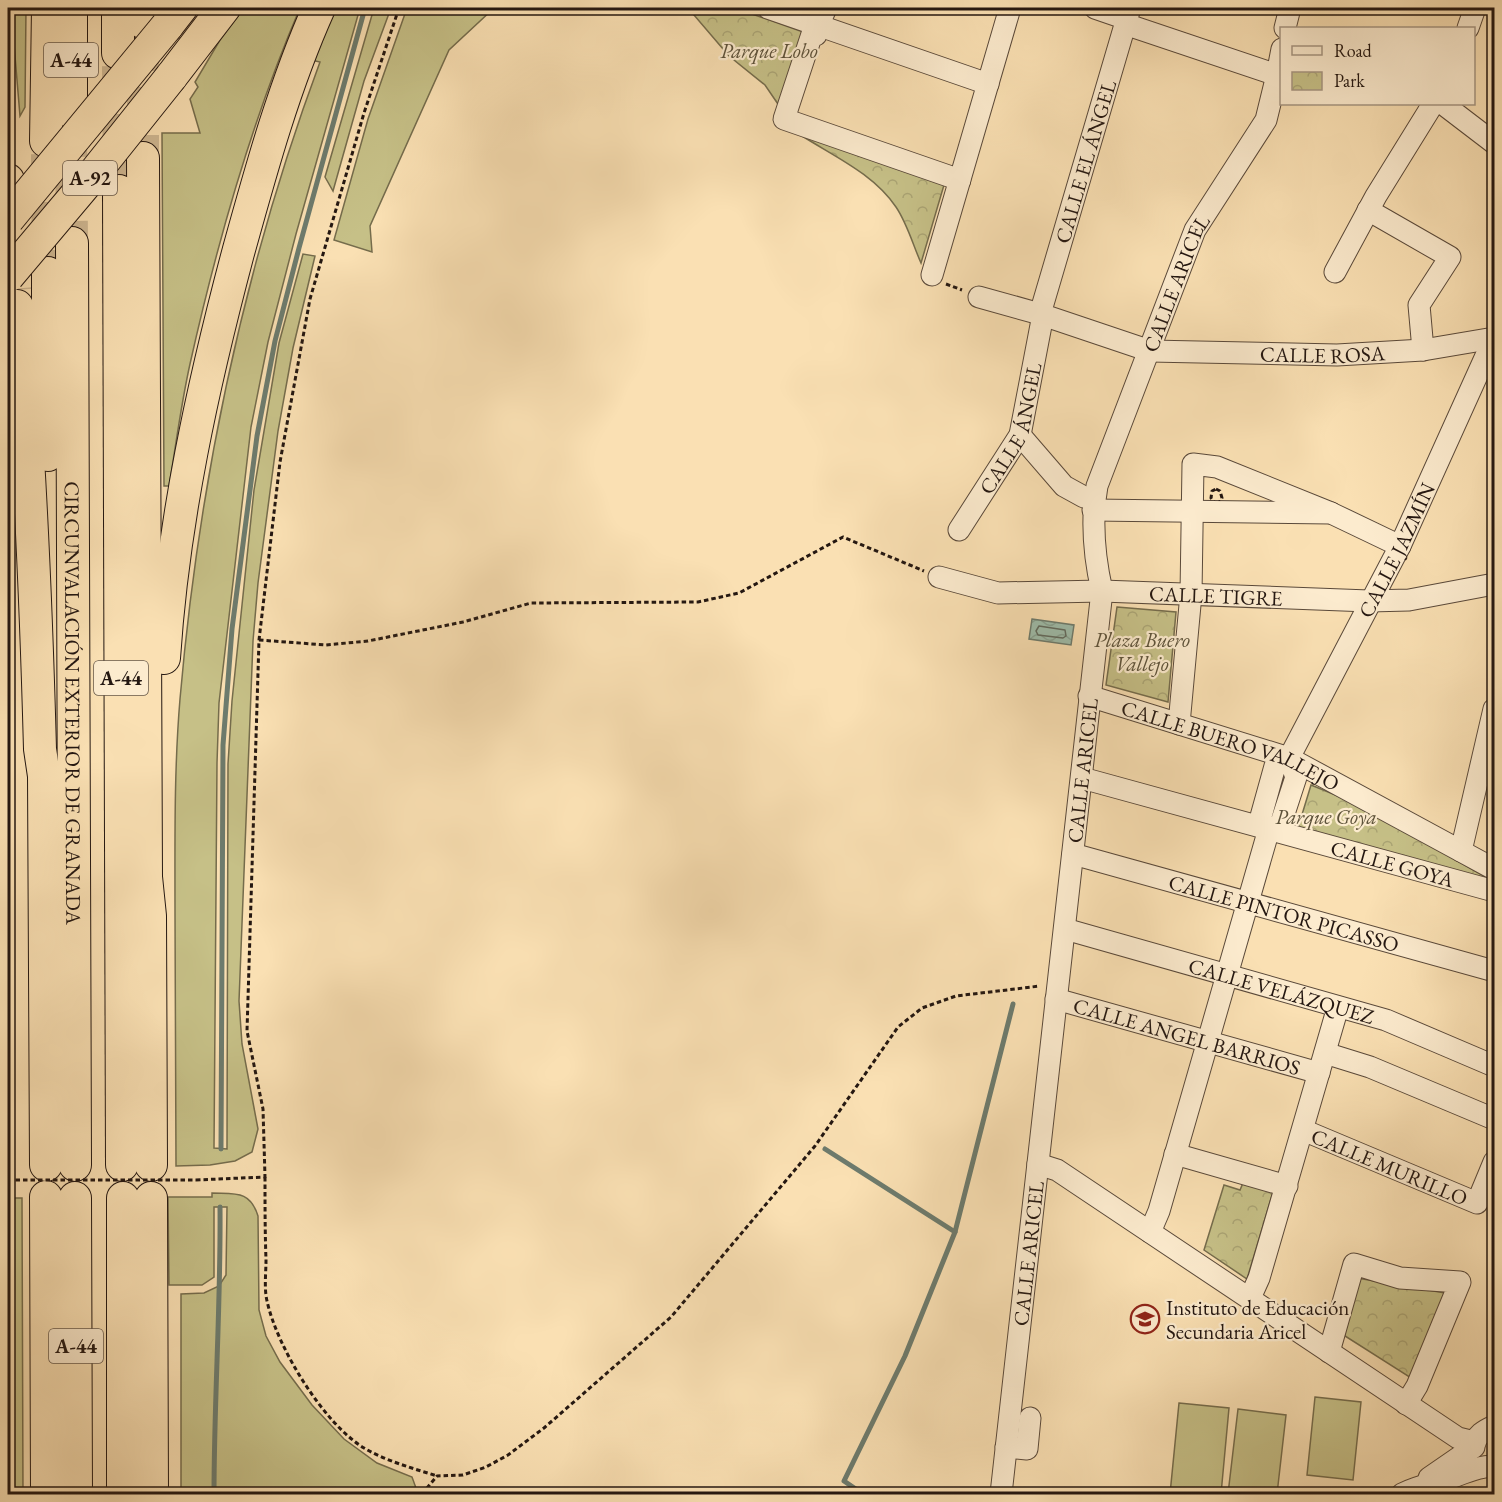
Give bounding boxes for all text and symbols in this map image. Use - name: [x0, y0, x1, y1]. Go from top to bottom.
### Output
- legend: [1280, 27, 1475, 105]
- park label: Parque Lobo: [720, 37, 818, 65]
- text: Road: [1334, 39, 1373, 62]
- road number: A-44: [44, 43, 98, 77]
- text: Park: [1334, 69, 1365, 92]
- street label: CALLE EL ÁNGEL: [1048, 76, 1122, 246]
- road number: A-92: [63, 161, 117, 195]
- street label: CALLE ARICEL: [1136, 208, 1216, 356]
- street label: CALLE ROSA: [1260, 339, 1386, 369]
- street label: CALLE ÁNGEL: [972, 360, 1047, 499]
- street label: CALLE JAZMÍN: [1351, 478, 1441, 622]
- street label: CIRCUNVALACIÓN EXTERIOR DE GRANADA: [59, 481, 88, 925]
- street label: CALLE TIGRE: [1149, 579, 1283, 611]
- park label: Plaza Buero Vallejo: [1094, 626, 1190, 677]
- road number: A-44: [94, 661, 148, 695]
- street label: CALLE BUERO VALLEJO: [1118, 693, 1345, 796]
- street label: CALLE ARICEL: [1060, 696, 1104, 844]
- park label: Parque Goya: [1275, 803, 1377, 831]
- street label: CALLE GOYA: [1328, 833, 1458, 893]
- street label: CALLE PINTOR PICASSO: [1166, 868, 1402, 958]
- street label: CALLE VELÁZQUEZ: [1186, 951, 1378, 1030]
- street label: CALLE ANGEL BARRIOS: [1070, 991, 1304, 1081]
- street label: CALLE MURILLO: [1307, 1122, 1472, 1211]
- street label: CALLE ARICEL: [1006, 1179, 1050, 1327]
- place label: Instituto de Educación Secundaria Aricel: [1166, 1294, 1349, 1345]
- school or university icon: Instituto de Educación Secundaria Aricel: [1129, 1303, 1161, 1335]
- road number: A-44: [49, 1329, 103, 1363]

